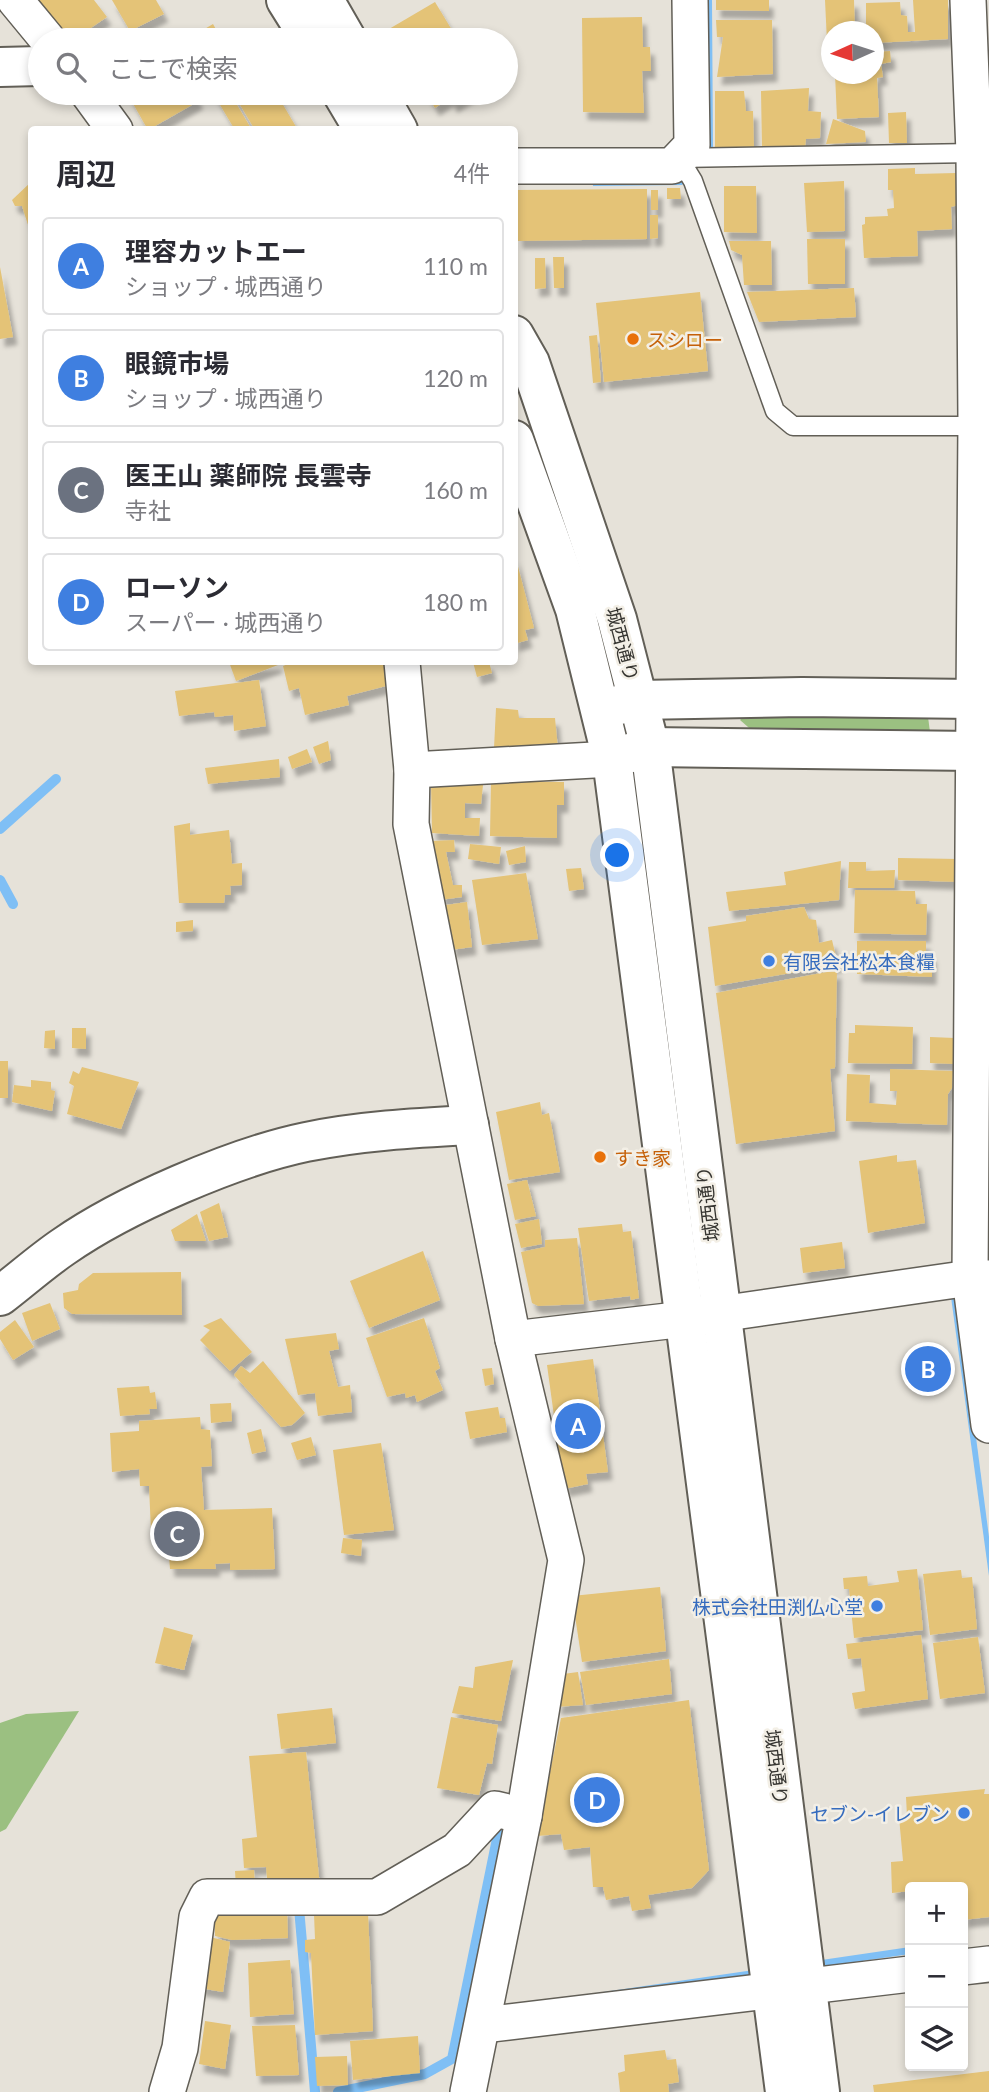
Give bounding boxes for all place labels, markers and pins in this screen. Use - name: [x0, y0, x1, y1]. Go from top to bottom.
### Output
- place label: スシロー: [647, 328, 723, 351]
- marker: スシロー: [625, 331, 641, 347]
- place label: 有限会社松本食糧: [783, 950, 935, 973]
- marker: 有限会社松本食糧: [761, 953, 777, 969]
- place label: すき家: [614, 1146, 671, 1169]
- marker: すき家: [592, 1149, 608, 1165]
- pin: B: [905, 1343, 951, 1395]
- pin: A: [555, 1400, 601, 1452]
- pin: C: [154, 1508, 200, 1560]
- place label: 株式会社田渕仏心堂: [692, 1595, 863, 1618]
- marker: 株式会社田渕仏心堂: [869, 1598, 885, 1614]
- pin: D: [574, 1774, 620, 1826]
- place label: セブン-イレブン: [810, 1802, 950, 1825]
- marker: セブン-イレブン: [956, 1805, 972, 1821]

